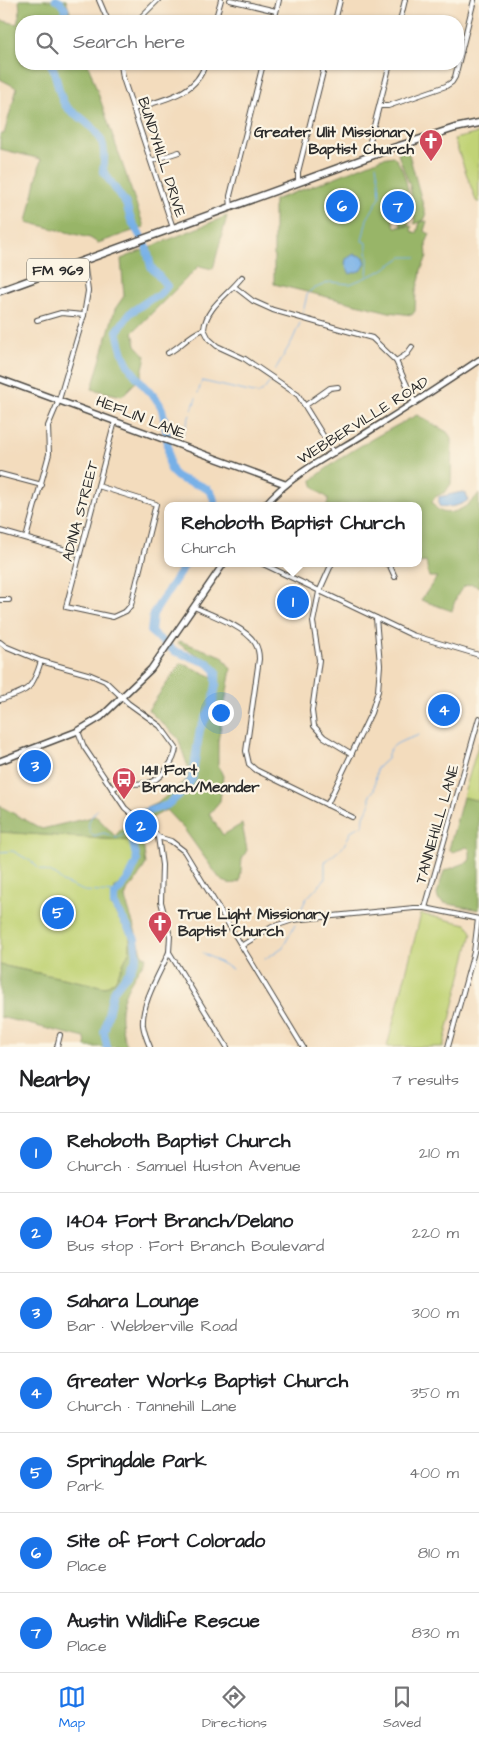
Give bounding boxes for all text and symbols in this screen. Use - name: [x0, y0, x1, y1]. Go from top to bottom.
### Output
- search box: [15, 15, 464, 70]
- icon: search: [33, 29, 61, 57]
- text: Search here: [73, 29, 185, 56]
- street label: BUNDYHILL DRIVE: [132, 94, 191, 220]
- place label: Greater Ulit Missionary Baptist Church: [254, 122, 415, 160]
- church icon: Greater Ulit Missionary Baptist Church: [418, 128, 444, 162]
- pin: 6: [326, 187, 358, 225]
- pin: 7: [382, 188, 414, 226]
- road number: FM 969: [27, 258, 89, 282]
- street label: WEBBERVILLE ROAD: [294, 371, 433, 469]
- street label: HEFLIN LANE: [93, 391, 189, 444]
- street label: ADINA STREET: [57, 458, 104, 564]
- popup: [164, 502, 422, 567]
- text: Rehoboth Baptist Church: [181, 510, 405, 537]
- text: Church: [181, 537, 235, 559]
- pin: 1: [277, 583, 309, 621]
- pin: 4: [428, 691, 460, 729]
- your location: [208, 700, 234, 726]
- pin: 3: [19, 747, 51, 785]
- place label: 1411 Fort Branch/Meander: [142, 760, 260, 798]
- street label: TANNEHILL LANE: [410, 762, 465, 886]
- bus stop icon: 1411 Fort Branch/Meander: [111, 766, 137, 800]
- pin: 2: [125, 807, 157, 845]
- pin: 5: [42, 894, 74, 932]
- place label: True Light Missionary Baptist Church: [177, 904, 330, 942]
- church icon: True Light Missionary Baptist Church: [147, 910, 173, 944]
- text: Nearby: [20, 1065, 90, 1094]
- text: 7 results: [392, 1069, 459, 1091]
- text: Rehoboth Baptist Church: [67, 1128, 291, 1155]
- text: 1: [35, 1142, 37, 1164]
- text: 210 m: [419, 1142, 459, 1164]
- text: Church · Samuel Huston Avenue: [67, 1155, 301, 1177]
- text: 1404 Fort Branch/Delano: [67, 1208, 293, 1235]
- text: 2: [31, 1222, 41, 1244]
- text: 220 m: [412, 1222, 459, 1244]
- text: Bus stop · Fort Branch Boulevard: [67, 1235, 324, 1257]
- text: Sahara Lounge: [67, 1288, 199, 1315]
- text: 3: [32, 1302, 40, 1324]
- text: 300 m: [412, 1302, 459, 1324]
- text: Bar · Webberville Road: [67, 1315, 237, 1337]
- text: Greater Works Baptist Church: [67, 1368, 348, 1395]
- text: 4: [31, 1382, 41, 1404]
- text: 350 m: [411, 1382, 459, 1404]
- text: Church · Tannehill Lane: [67, 1395, 237, 1417]
- text: Springdale Park: [67, 1448, 207, 1475]
- text: 5: [30, 1462, 42, 1484]
- text: 400 m: [409, 1462, 459, 1484]
- text: Park: [67, 1475, 104, 1497]
- text: Site of Fort Colorado: [67, 1528, 265, 1555]
- text: 6: [31, 1542, 41, 1564]
- text: 810 m: [418, 1542, 459, 1564]
- text: Place: [67, 1555, 107, 1577]
- text: Austin Wildlife Rescue: [67, 1608, 260, 1635]
- text: 7: [31, 1622, 41, 1644]
- text: 830 m: [412, 1622, 459, 1644]
- text: Place: [67, 1635, 107, 1657]
- tab: Map: [58, 1683, 86, 1733]
- tab: Directions: [202, 1683, 267, 1733]
- tab: Saved: [383, 1683, 421, 1733]

